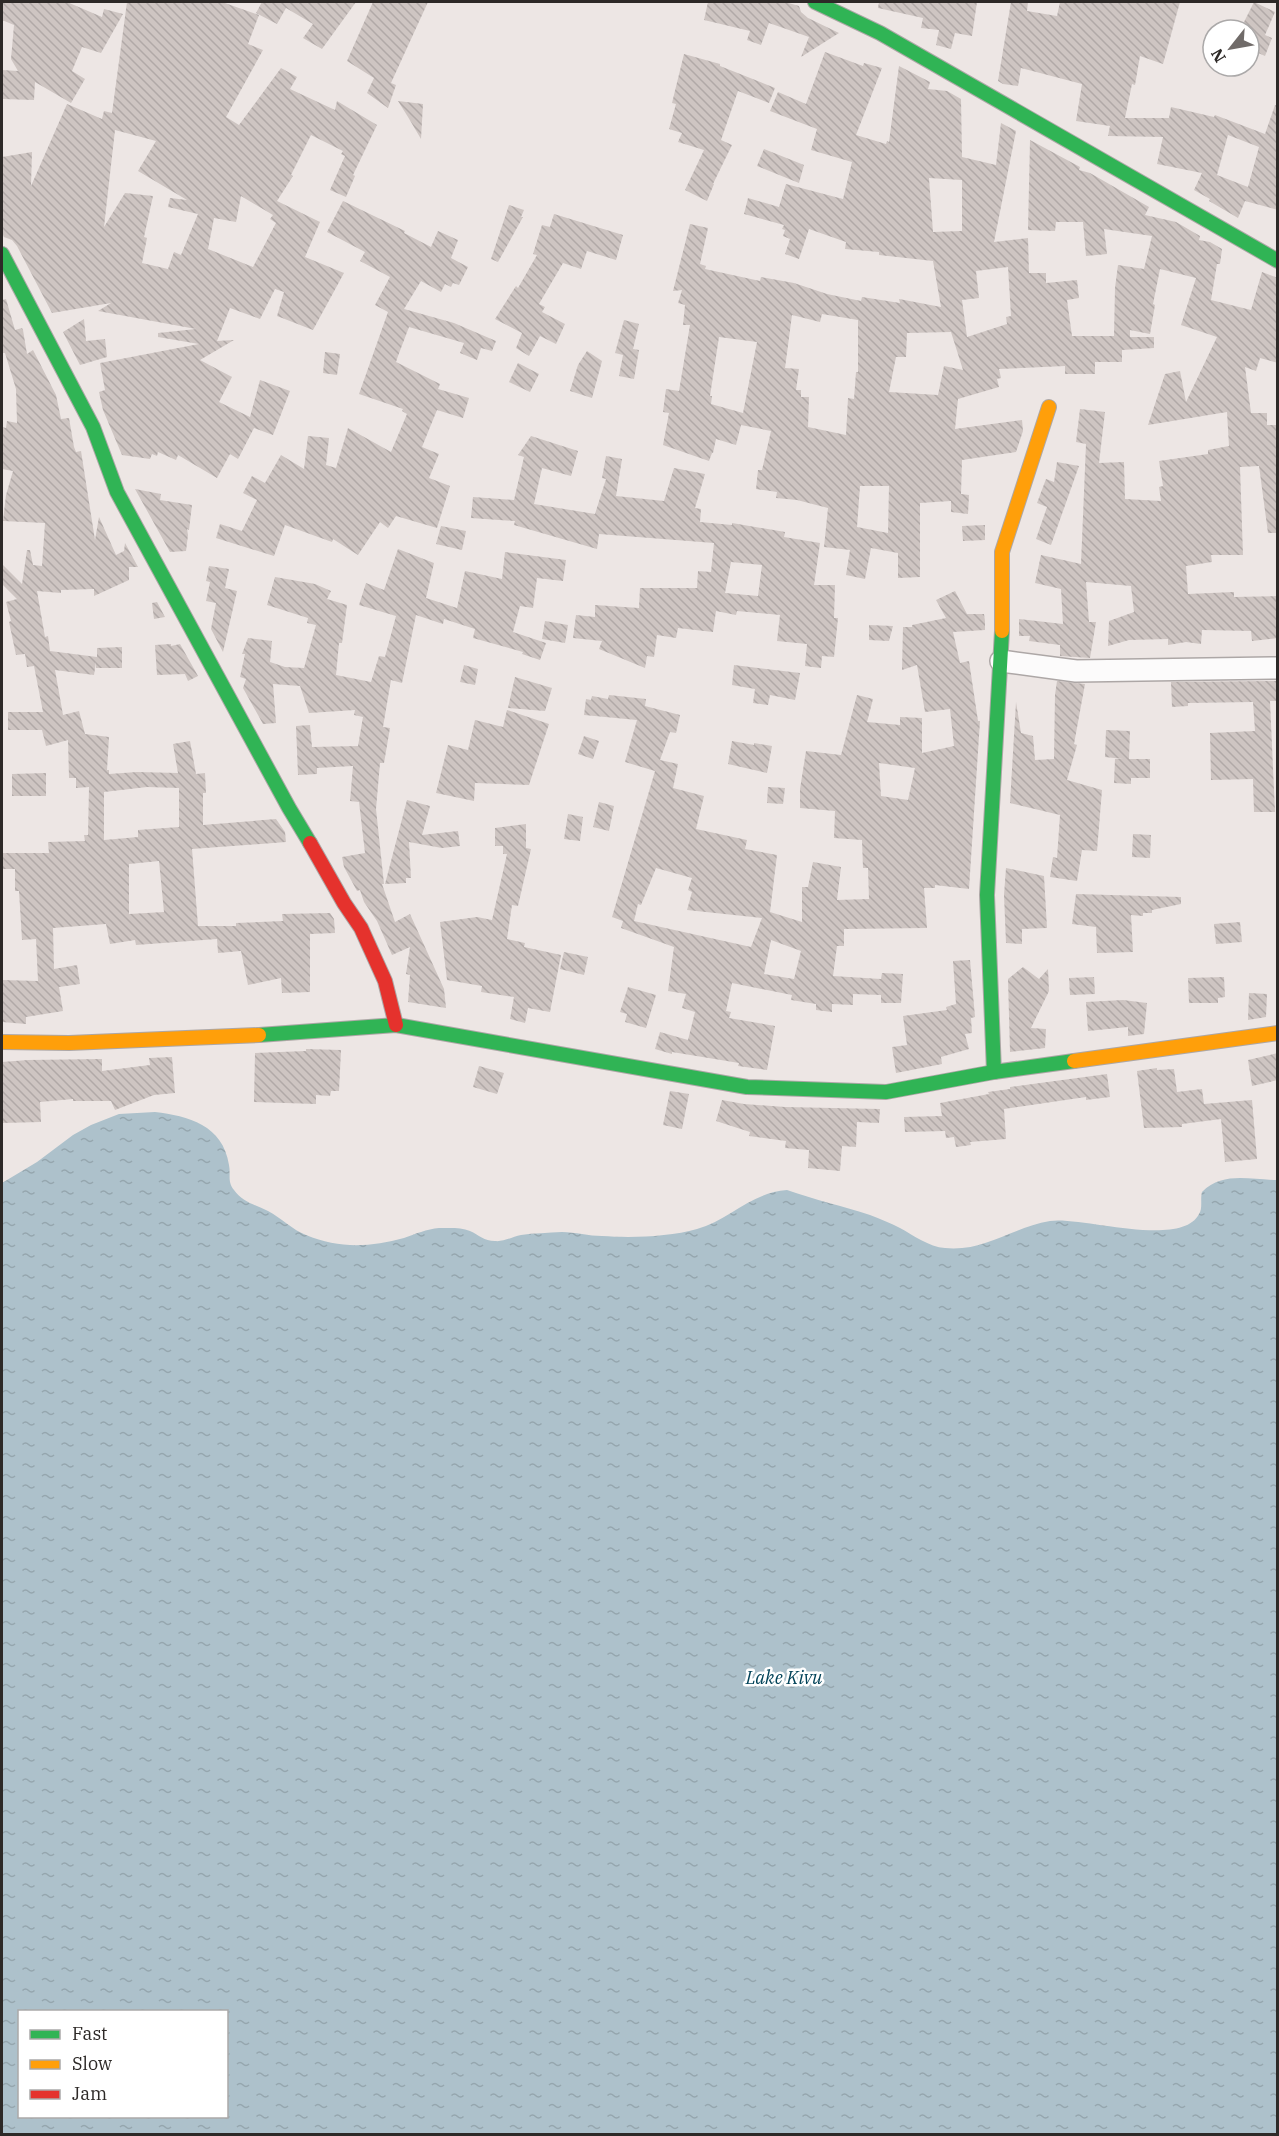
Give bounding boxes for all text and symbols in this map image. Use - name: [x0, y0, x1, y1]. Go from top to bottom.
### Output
- north arrow: [1201, 18, 1261, 78]
- text: N: [1206, 45, 1230, 66]
- water label: Lake Kivu: [745, 1666, 823, 1689]
- legend: [18, 2010, 228, 2118]
- text: Fast: [72, 2022, 107, 2045]
- text: Slow: [72, 2052, 112, 2075]
- text: Jam: [72, 2082, 107, 2105]

